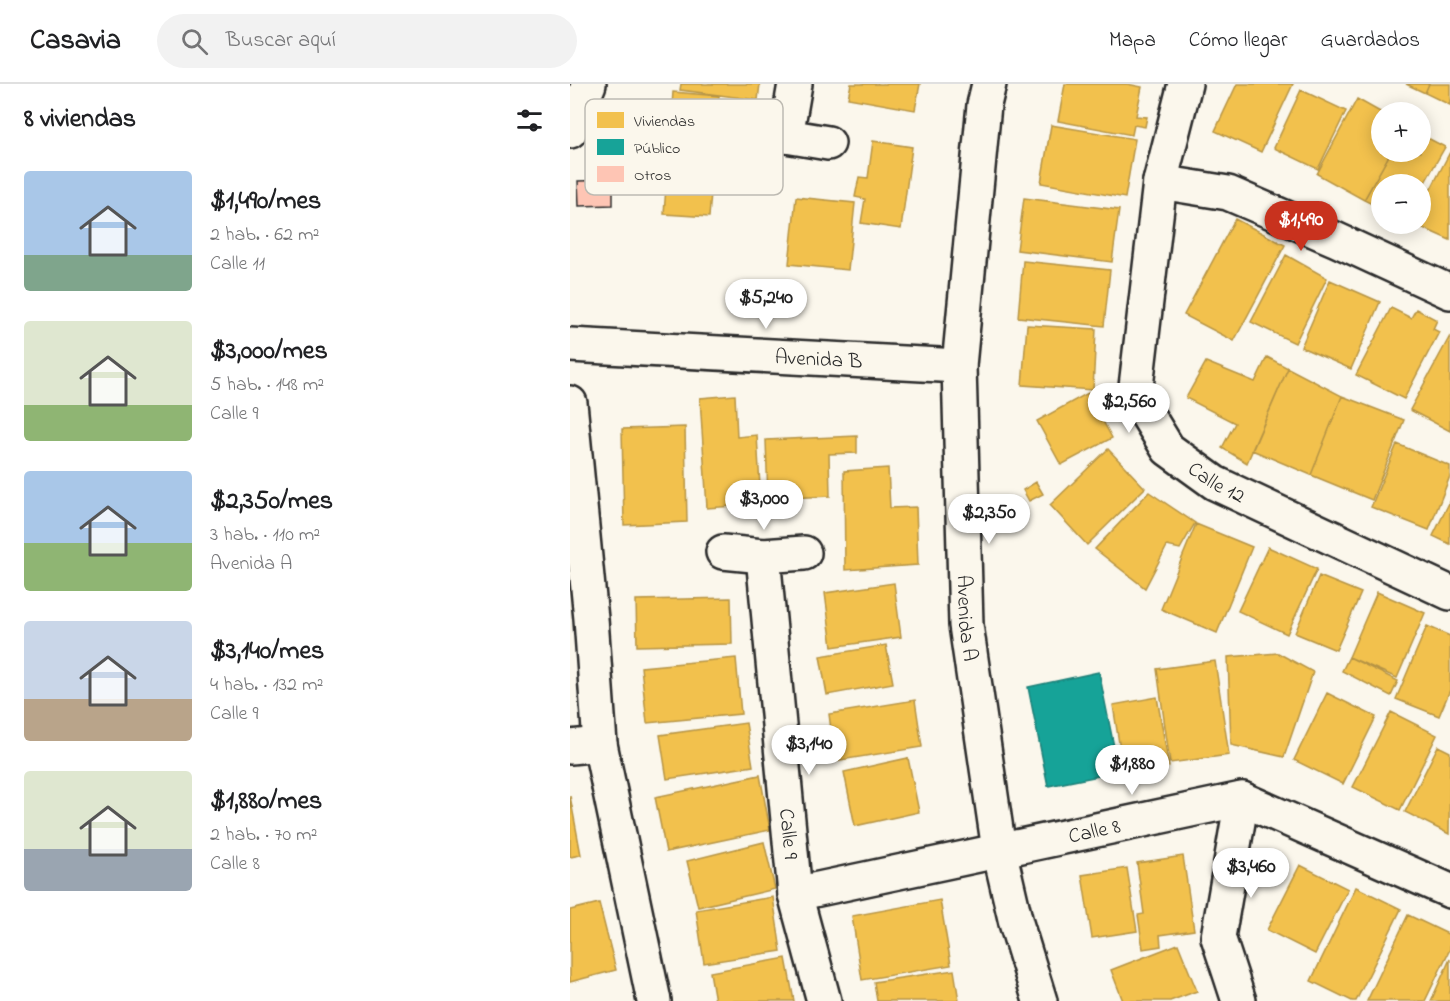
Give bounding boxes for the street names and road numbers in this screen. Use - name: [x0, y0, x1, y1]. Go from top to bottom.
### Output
- street label: Avenida B: [774, 343, 863, 378]
- street label: Calle 12: [1181, 455, 1249, 512]
- street label: Avenida A: [948, 574, 984, 664]
- street label: Calle 9: [770, 807, 805, 861]
- street label: Calle 8: [1066, 812, 1124, 852]

